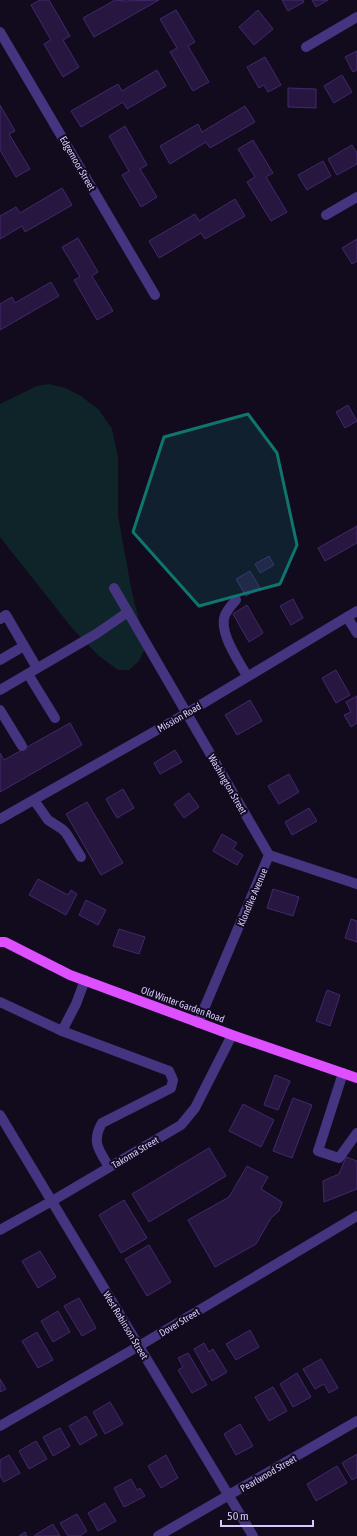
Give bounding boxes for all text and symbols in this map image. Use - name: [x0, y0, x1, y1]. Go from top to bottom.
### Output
- street label: Edgemoor Street: [58, 134, 98, 192]
- street label: Mission Road: [156, 700, 203, 734]
- street label: Washington Street: [206, 752, 249, 816]
- street label: Klondike Avenue: [235, 866, 270, 928]
- street label: Old Winter Garden Road: [140, 984, 226, 1025]
- street label: Takoma Street: [110, 1134, 161, 1171]
- street label: West Robinson Street: [101, 1289, 150, 1361]
- street label: Dover Street: [157, 1306, 201, 1339]
- street label: Pearlwood Street: [238, 1453, 298, 1494]
- scale bar: [221, 1502, 313, 1528]
- text: 50 m: [227, 1509, 249, 1523]

